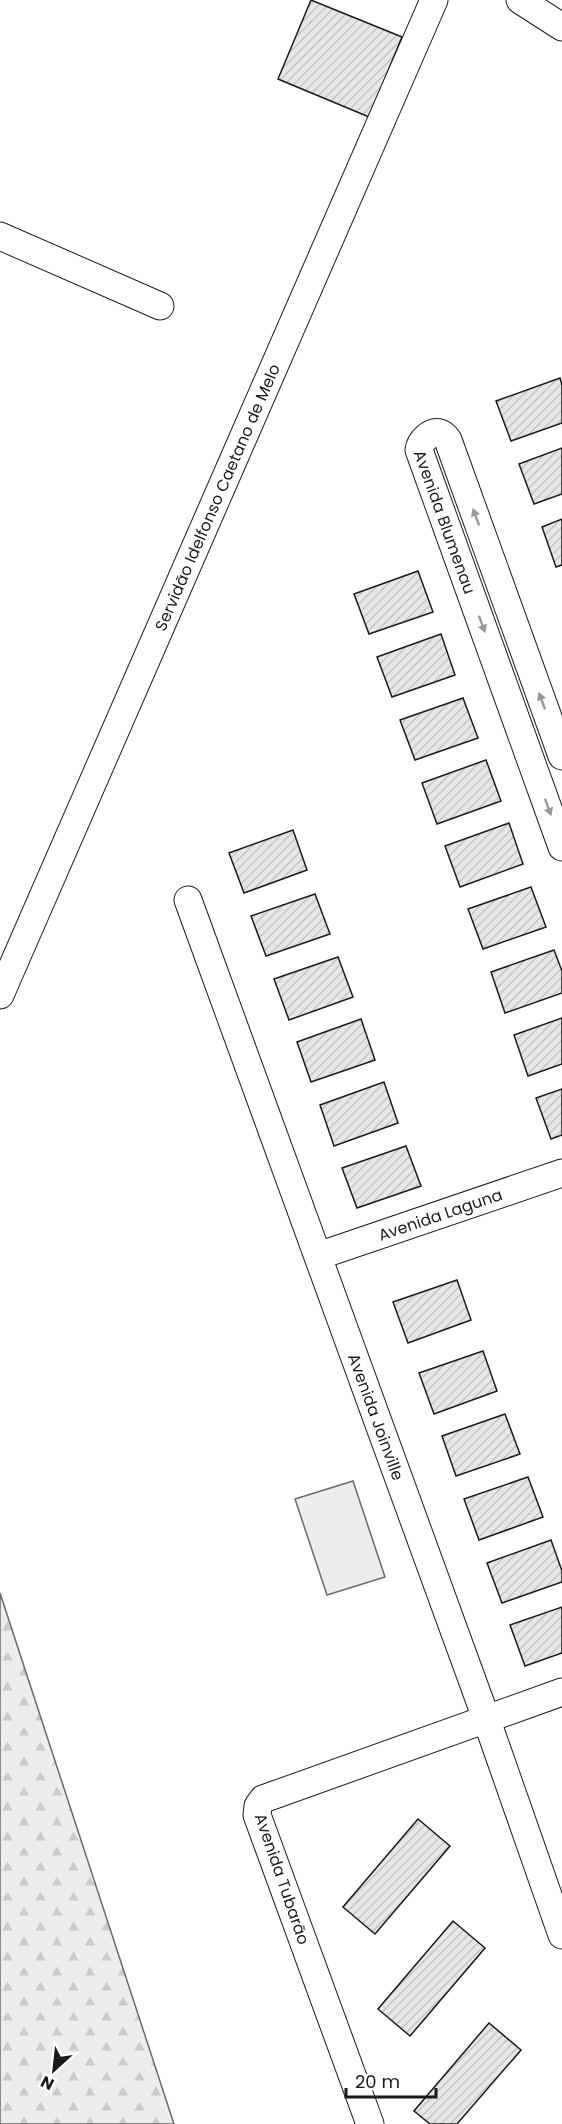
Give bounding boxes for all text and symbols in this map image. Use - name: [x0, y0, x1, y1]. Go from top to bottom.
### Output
- street label: Servidão Idelfonso Caetano de Melo: [149, 360, 285, 634]
- street label: Avenida Blumenau: [408, 447, 481, 597]
- one-way arrow: [471, 508, 481, 526]
- one-way arrow: [477, 615, 487, 633]
- one-way arrow: [537, 692, 547, 710]
- one-way arrow: [543, 798, 553, 816]
- street label: Avenida Laguna: [375, 1183, 505, 1246]
- street label: Avenida Joinville: [343, 1350, 410, 1483]
- street label: Avenida Tubarão: [249, 1810, 315, 1948]
- north arrow: [24, 2040, 84, 2100]
- scale bar: [346, 2061, 436, 2099]
- text: 20 m: [355, 2069, 400, 2094]
- text: N: [37, 2070, 58, 2096]

